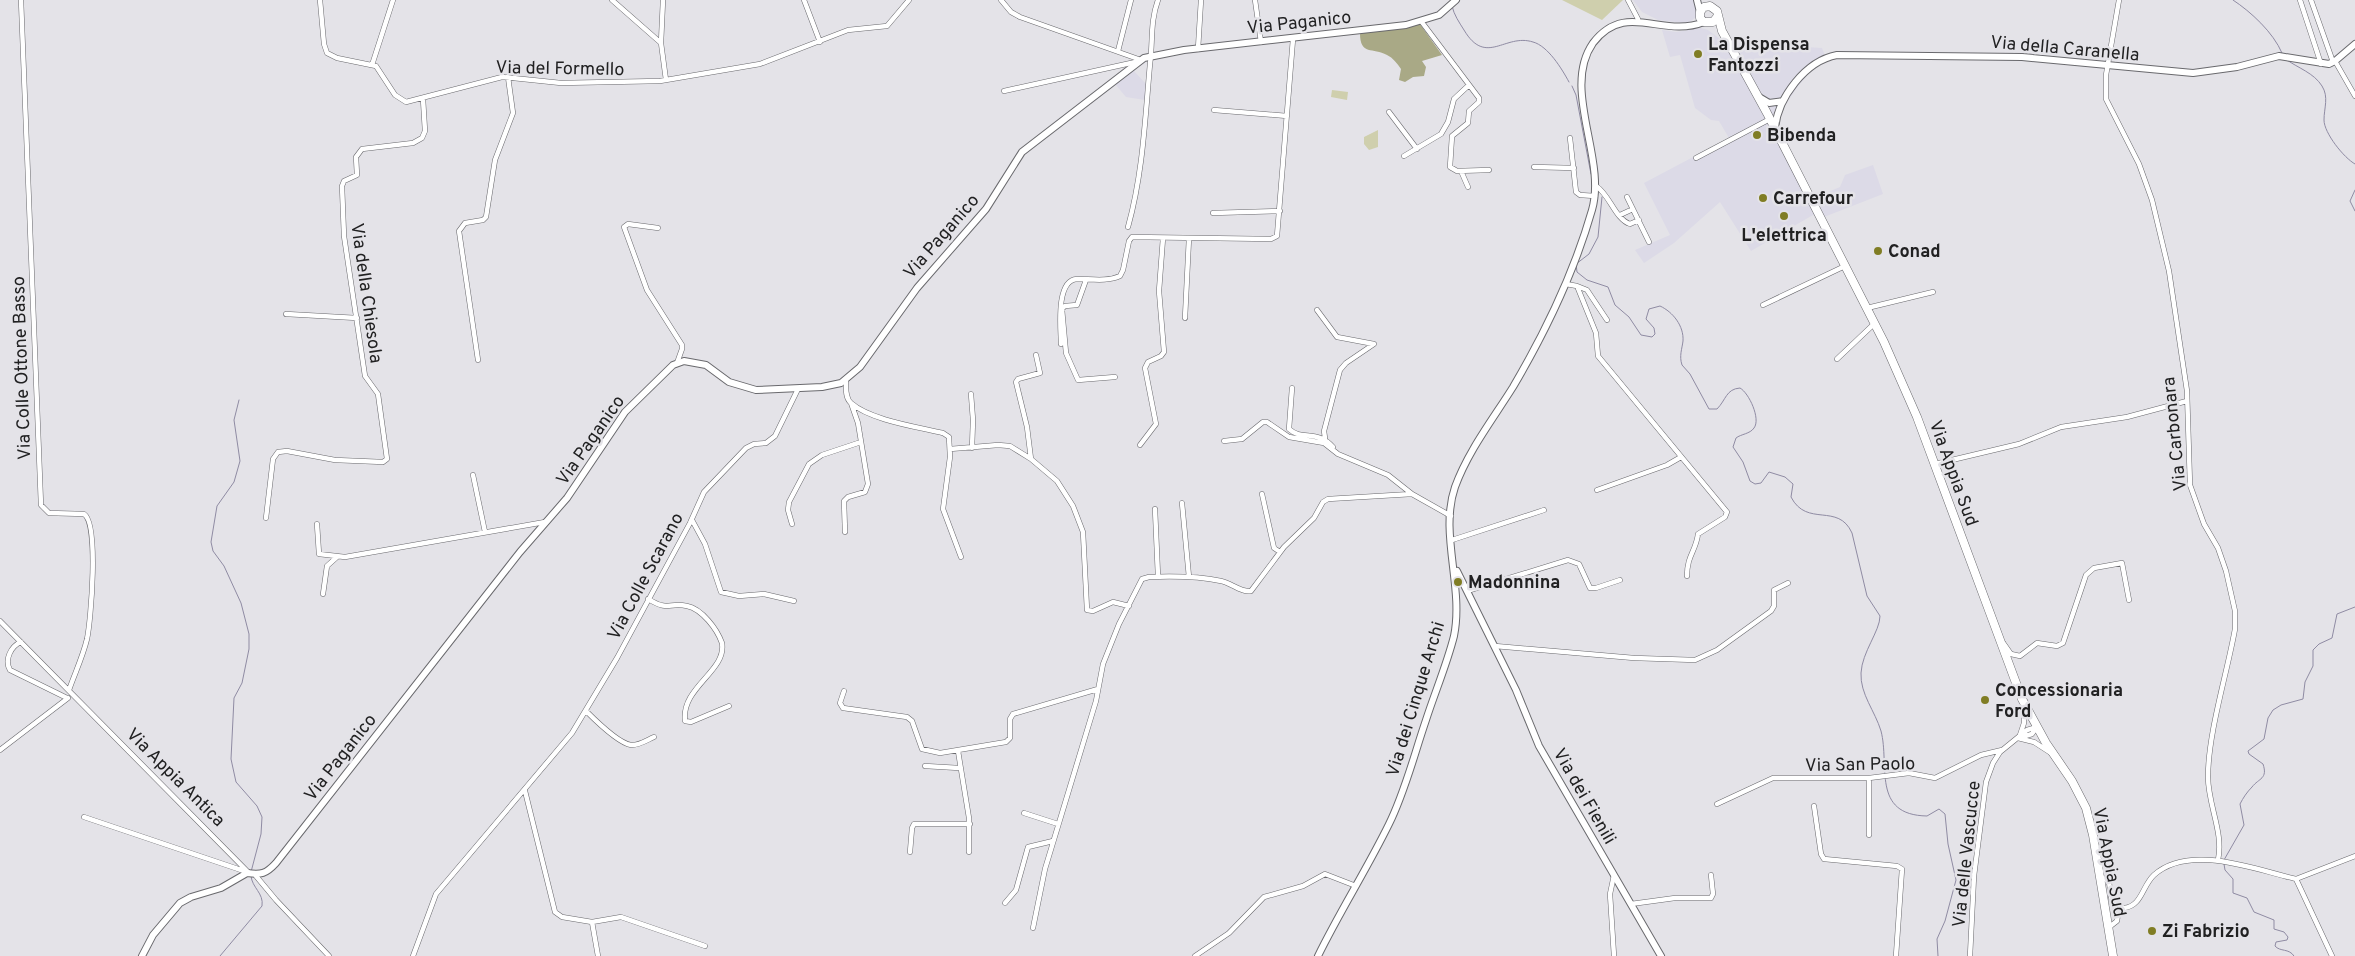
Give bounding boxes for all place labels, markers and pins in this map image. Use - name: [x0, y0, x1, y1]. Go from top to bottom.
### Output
- place label: La Dispensa Fantozzi: [1708, 34, 1809, 78]
- marker: La Dispensa Fantozzi: [1692, 48, 1704, 60]
- place label: Bibenda: [1767, 125, 1836, 148]
- marker: Bibenda: [1751, 129, 1763, 141]
- place label: Carrefour: [1773, 188, 1854, 211]
- marker: Carrefour: [1757, 192, 1769, 204]
- marker: L'elettrica: [1778, 210, 1790, 222]
- place label: L'elettrica: [1741, 225, 1827, 248]
- place label: Conad: [1888, 241, 1941, 264]
- marker: Conad: [1872, 245, 1884, 257]
- place label: Madonnina: [1468, 572, 1560, 595]
- marker: Madonnina: [1452, 576, 1464, 588]
- place label: Concessionaria Ford: [1995, 680, 2123, 724]
- marker: Concessionaria Ford: [1979, 694, 1991, 706]
- place label: Zi Fabrizio: [2162, 921, 2250, 944]
- marker: Zi Fabrizio: [2146, 925, 2158, 937]

